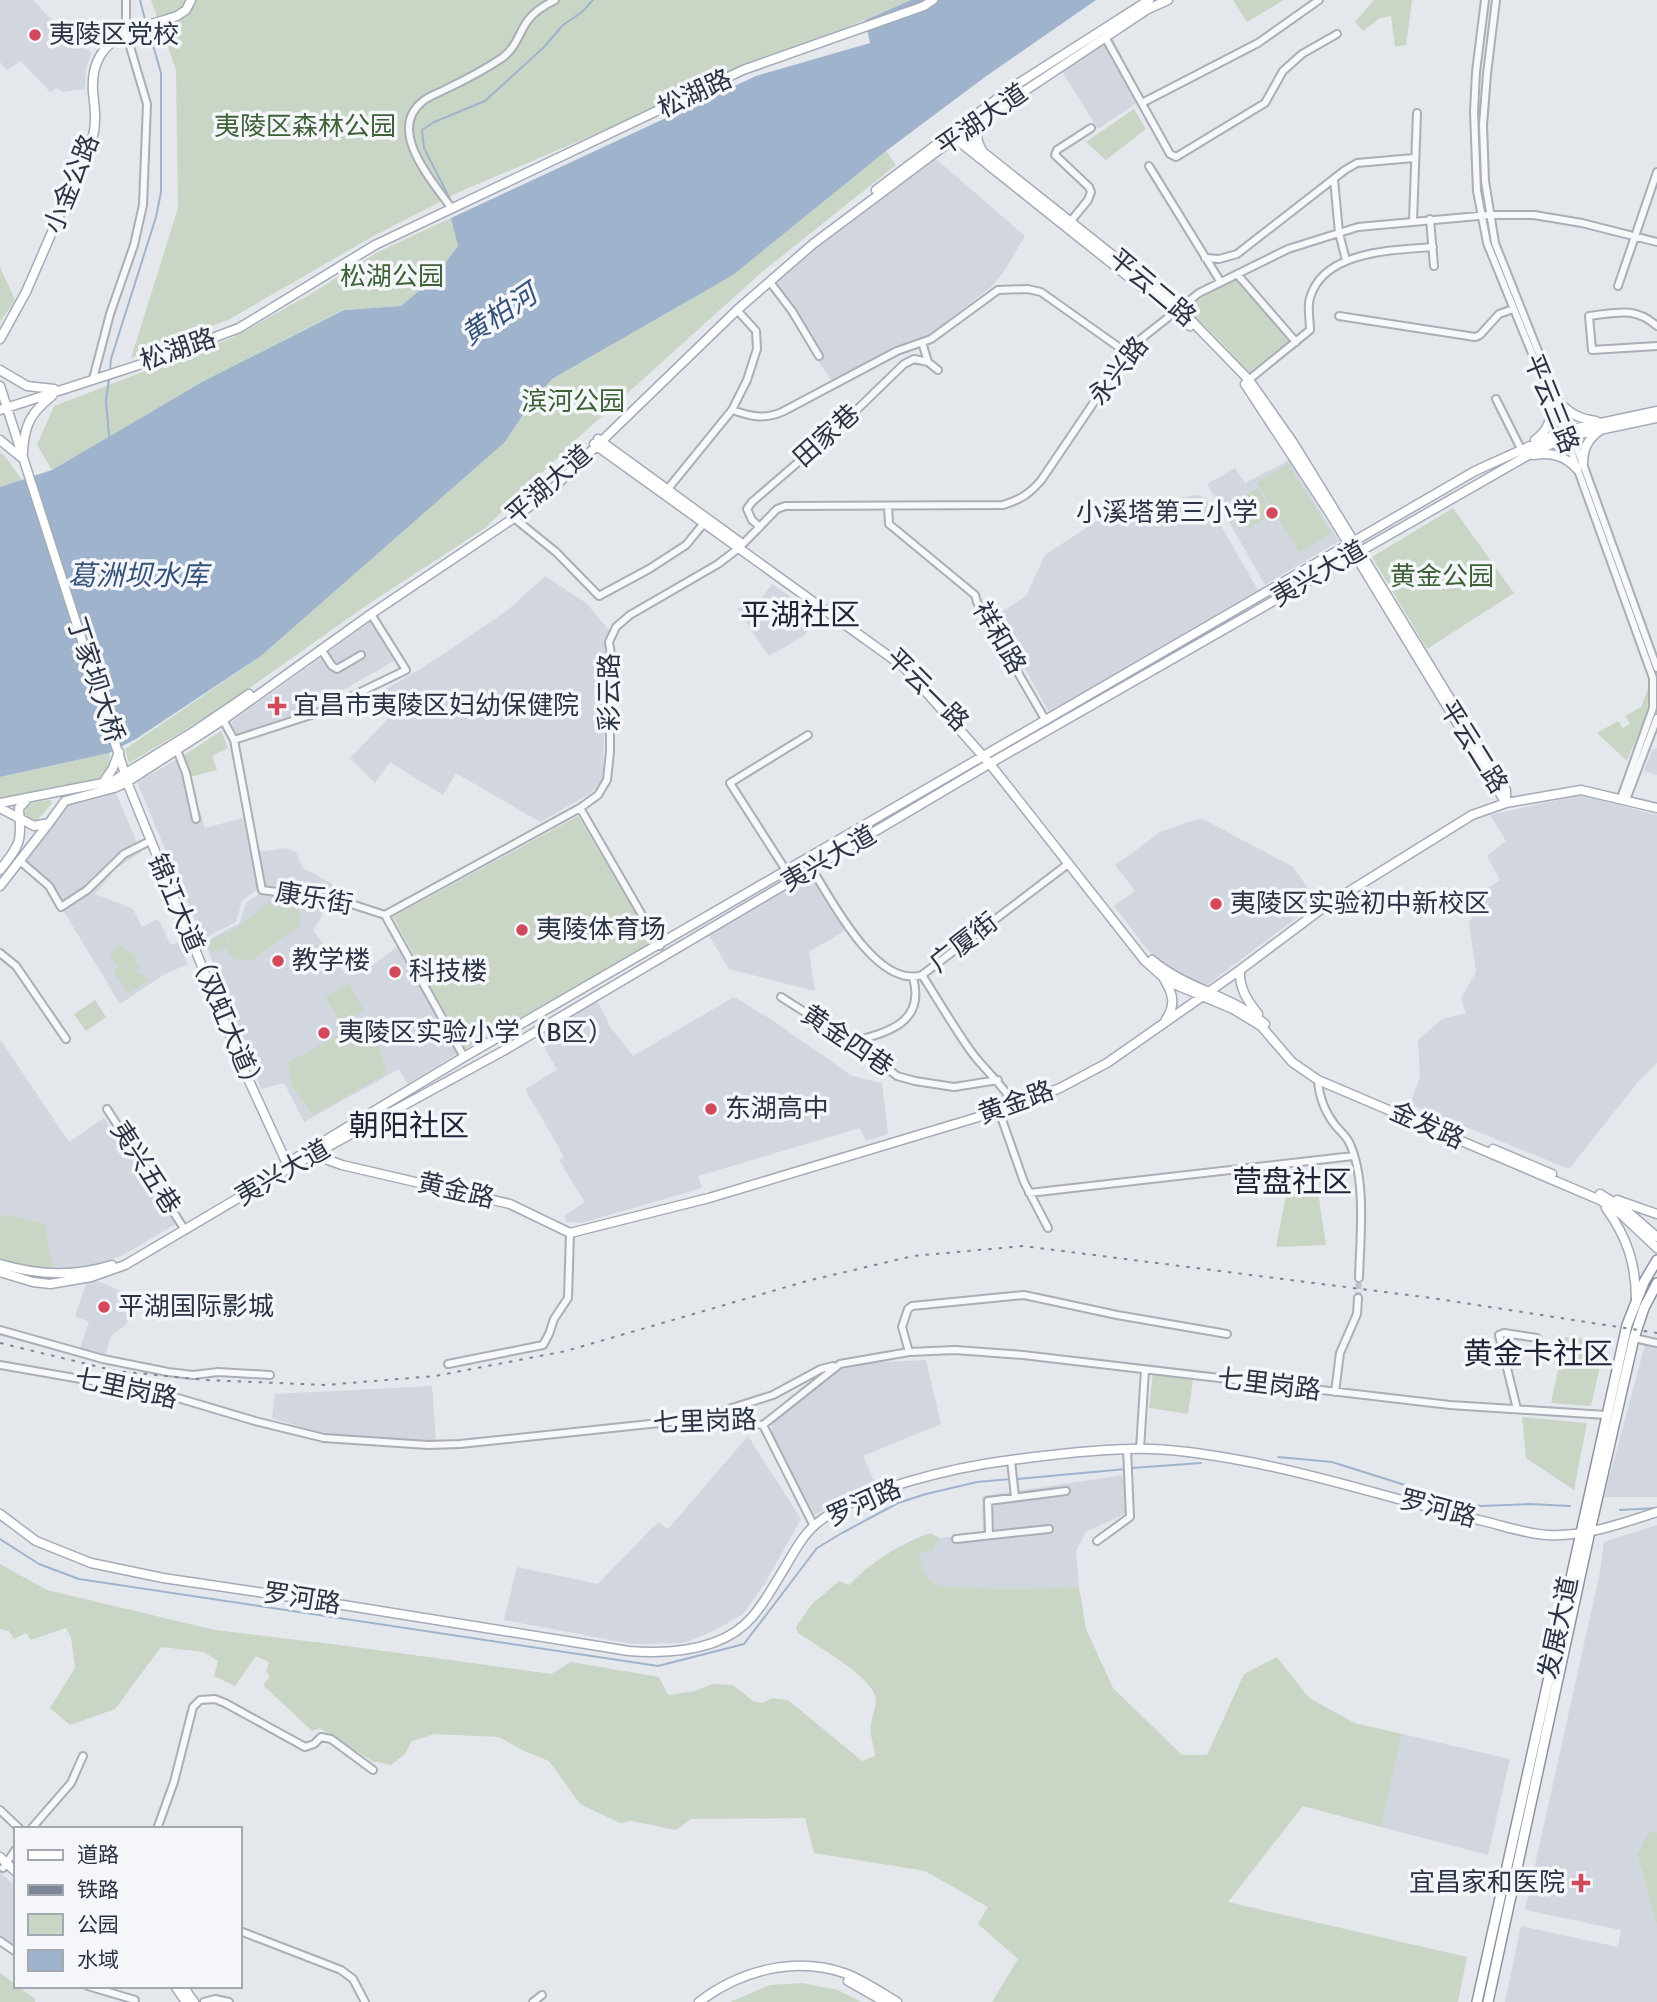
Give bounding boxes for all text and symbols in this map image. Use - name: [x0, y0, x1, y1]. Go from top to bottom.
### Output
- place label: 夷陵区党校: [49, 19, 179, 51]
- marker: 夷陵区党校: [27, 27, 43, 43]
- street label: 松湖路: [653, 63, 737, 125]
- street label: 平湖大道: [930, 77, 1034, 163]
- park label: 夷陵区森林公园: [214, 111, 396, 143]
- street label: 小金公路: [38, 130, 106, 238]
- street label: 平云二路: [1102, 242, 1202, 334]
- park label: 松湖公园: [340, 261, 444, 293]
- water label: 黄柏河: [455, 275, 547, 353]
- street label: 松湖路: [136, 322, 220, 378]
- street label: 永兴路: [1082, 330, 1156, 412]
- street label: 平云三路: [1517, 350, 1585, 458]
- park label: 滨河公园: [521, 386, 625, 418]
- street label: 田家巷: [787, 398, 867, 474]
- street label: 平湖大道: [499, 439, 599, 531]
- place label: 小溪塔第三小学: [1076, 497, 1258, 529]
- marker: 小溪塔第三小学: [1264, 505, 1280, 521]
- street label: 夷兴大道: [1266, 534, 1372, 614]
- water label: 葛洲坝水库: [68, 559, 212, 593]
- park label: 黄金公园: [1390, 561, 1494, 593]
- street label: 祥和路: [966, 596, 1032, 680]
- district label: 平湖社区: [740, 597, 860, 634]
- street label: 丁家坝大桥: [60, 613, 130, 747]
- street label: 平云一路: [879, 642, 975, 738]
- street label: 彩云路: [594, 653, 626, 731]
- place label: 宜昌市夷陵区妇幼保健院: [293, 690, 579, 722]
- street label: 平云二路: [1432, 694, 1514, 800]
- marker: 宜昌市夷陵区妇幼保健院: [267, 696, 287, 716]
- street label: 夷兴大道: [776, 819, 882, 899]
- street label: 锦江大道（双虹大道）: [140, 849, 272, 1101]
- street label: 康乐街: [273, 876, 355, 922]
- place label: 夷陵区实验初中新校区: [1230, 888, 1490, 920]
- marker: 夷陵区实验初中新校区: [1208, 896, 1224, 912]
- street label: 广厦街: [923, 906, 1005, 980]
- place label: 夷陵体育场: [536, 914, 666, 946]
- marker: 夷陵体育场: [514, 922, 530, 938]
- place label: 教学楼: [292, 945, 370, 977]
- marker: 教学楼: [270, 953, 286, 969]
- place label: 科技楼: [409, 956, 487, 988]
- marker: 科技楼: [387, 964, 403, 980]
- street label: 黄金四巷: [795, 999, 899, 1083]
- place label: 夷陵区实验小学（B区）: [338, 1017, 614, 1049]
- marker: 夷陵区实验小学（B区）: [316, 1025, 332, 1041]
- street label: 黄金路: [974, 1075, 1058, 1131]
- place label: 东湖高中: [725, 1093, 829, 1125]
- street label: 金发路: [1385, 1096, 1469, 1156]
- marker: 东湖高中: [703, 1101, 719, 1117]
- district label: 朝阳社区: [349, 1108, 469, 1145]
- street label: 夷兴五巷: [103, 1116, 187, 1220]
- street label: 夷兴大道: [230, 1133, 336, 1213]
- district label: 营盘社区: [1232, 1164, 1352, 1201]
- street label: 黄金路: [414, 1167, 498, 1215]
- place label: 平湖国际影城: [118, 1291, 274, 1323]
- marker: 平湖国际影城: [96, 1299, 112, 1315]
- district label: 黄金卡社区: [1463, 1336, 1613, 1373]
- street label: 七里岗路: [72, 1363, 180, 1415]
- street label: 七里岗路: [1215, 1363, 1323, 1407]
- street label: 七里岗路: [652, 1404, 758, 1440]
- street label: 罗河路: [822, 1473, 906, 1533]
- street label: 罗河路: [1396, 1483, 1480, 1535]
- street label: 发展大道: [1533, 1574, 1585, 1682]
- street label: 罗河路: [261, 1577, 343, 1621]
- legend: [14, 1827, 242, 1988]
- text: 道路: [77, 1842, 119, 1868]
- place label: 宜昌家和医院: [1409, 1867, 1565, 1899]
- marker: 宜昌家和医院: [1571, 1873, 1591, 1893]
- text: 铁路: [77, 1877, 119, 1903]
- text: 公园: [77, 1912, 119, 1938]
- text: 水域: [77, 1947, 119, 1973]

